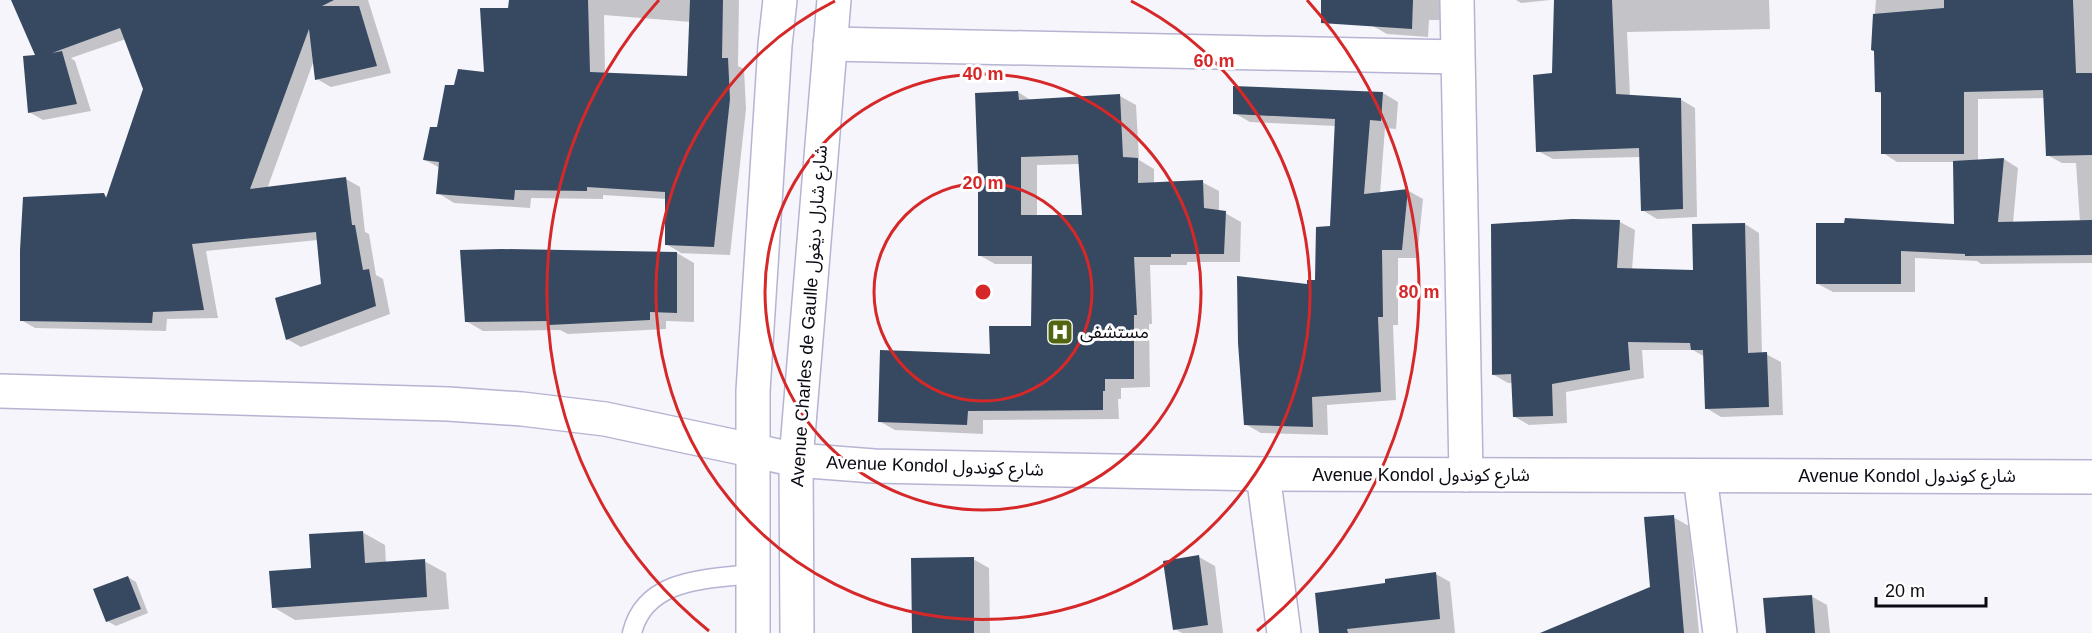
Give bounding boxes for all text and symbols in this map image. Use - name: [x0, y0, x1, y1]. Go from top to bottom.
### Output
- text: 60 m: [1193, 51, 1235, 71]
- text: 40 m: [962, 64, 1004, 84]
- street label: Avenue Charles de Gaulle شارع شارل ديغول: [787, 144, 835, 488]
- text: 20 m: [962, 173, 1004, 193]
- centre of rings: [973, 282, 993, 302]
- text: 80 m: [1398, 282, 1440, 302]
- hospital icon: مستشفى: [1045, 317, 1075, 347]
- place label: مستشفى: [1080, 322, 1149, 343]
- street label: Avenue Kondol شارع كوندول: [826, 452, 1044, 484]
- street label: Avenue Kondol شارع كوندول: [1312, 465, 1530, 489]
- street label: Avenue Kondol شارع كوندول: [1798, 466, 2016, 490]
- scale bar: [1876, 570, 1986, 608]
- text: 20 m: [1885, 581, 1925, 601]

